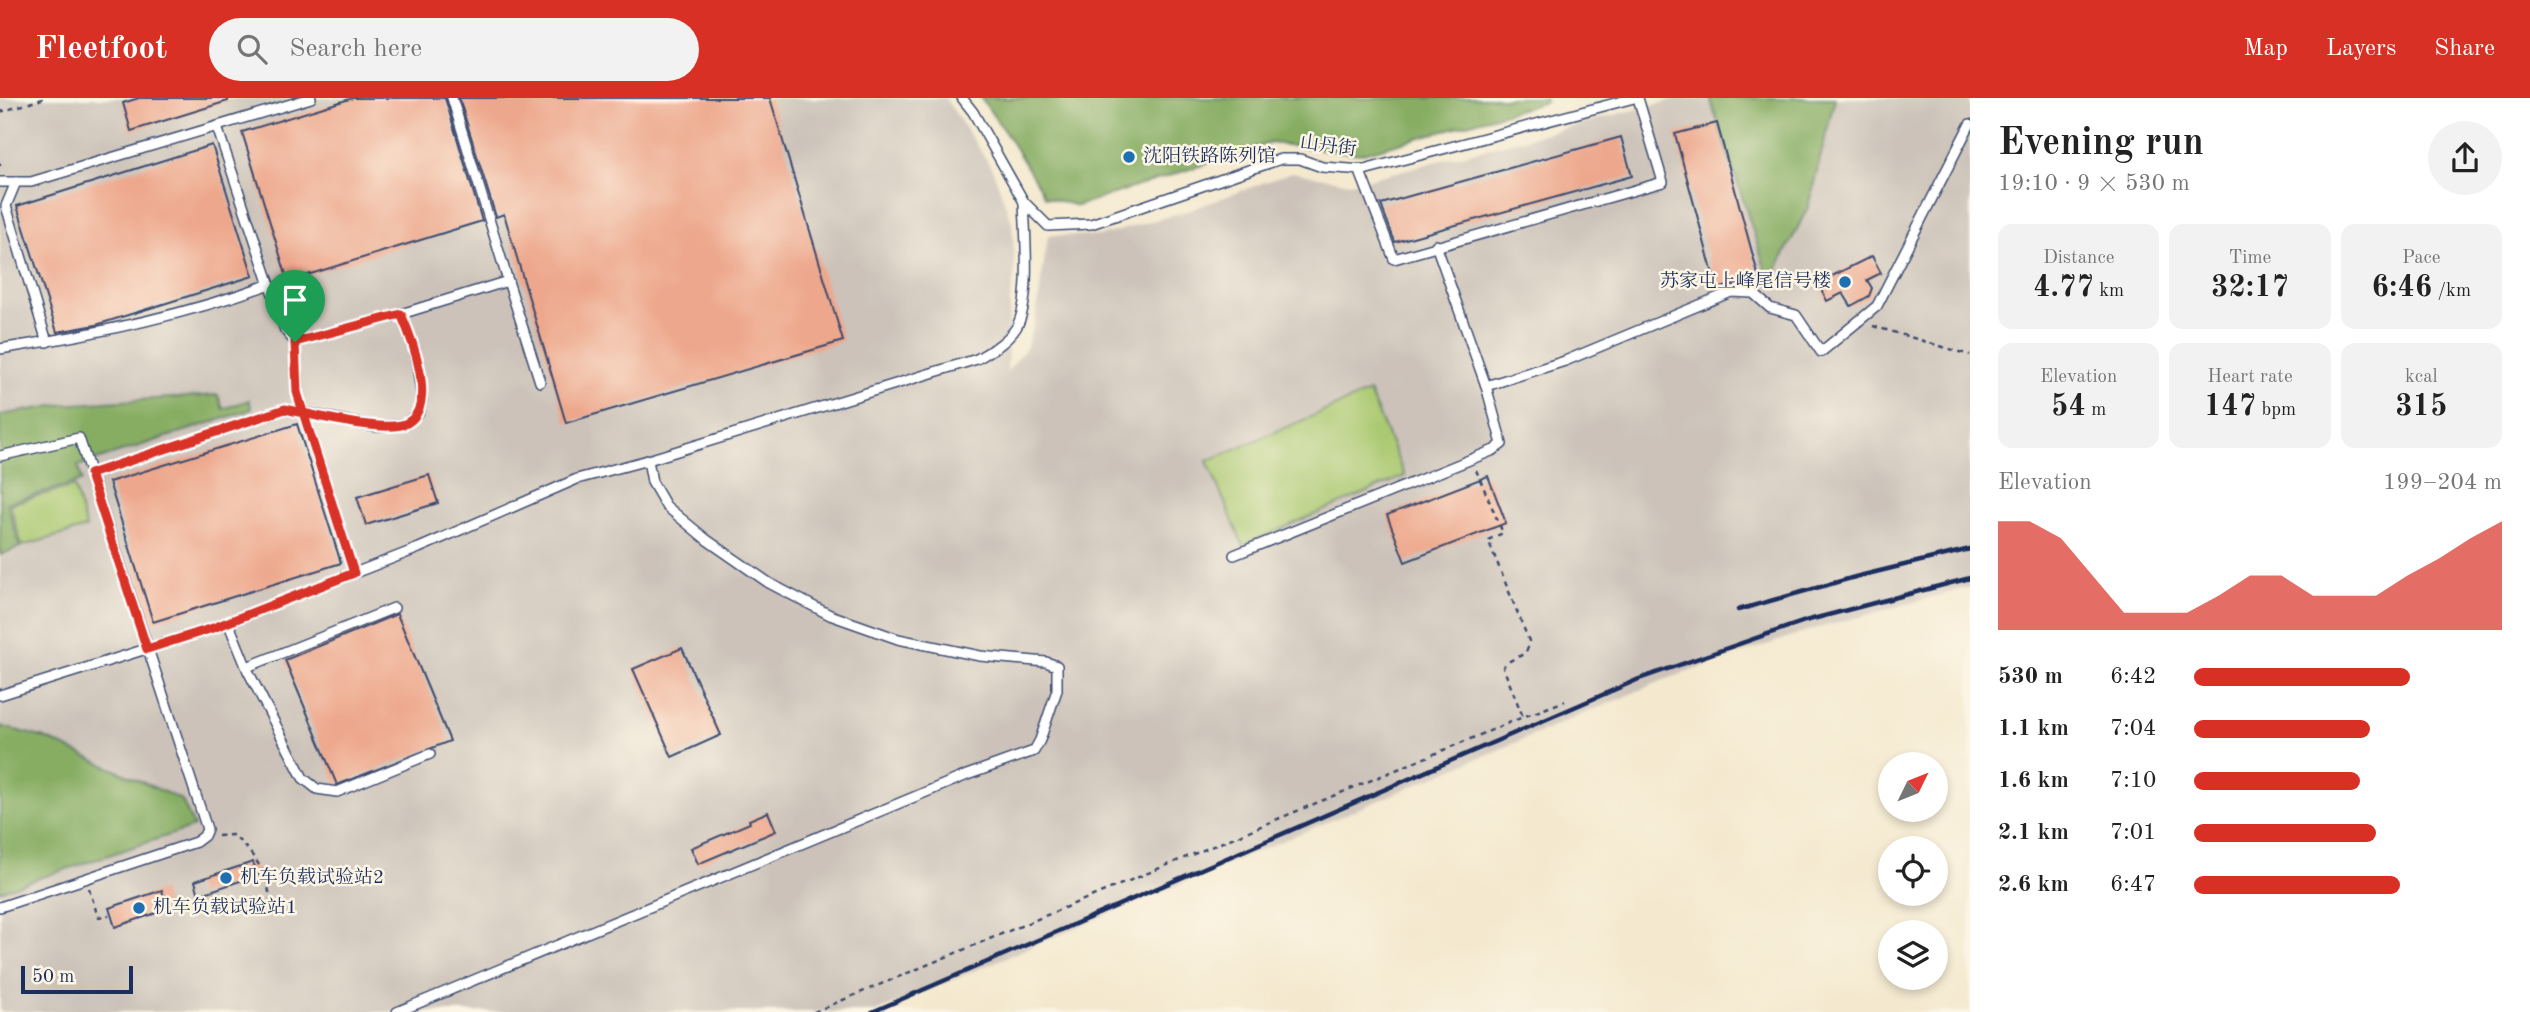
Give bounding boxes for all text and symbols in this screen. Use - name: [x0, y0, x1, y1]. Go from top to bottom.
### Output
- search box: [209, 18, 699, 81]
- icon: search: [233, 30, 271, 68]
- text: Fleetfoot: [35, 33, 167, 66]
- text: Search here: [289, 36, 422, 62]
- text: Map: [2244, 37, 2288, 61]
- text: Layers: [2326, 37, 2396, 61]
- text: Share: [2434, 37, 2495, 61]
- button: share: [2428, 121, 2502, 195]
- text: Evening run: [1998, 125, 2204, 163]
- street label: 山丹街: [1298, 132, 1358, 160]
- place label: 沈阳铁路陈列馆: [1143, 145, 1276, 167]
- marker: 沈阳铁路陈列馆: [1121, 149, 1137, 165]
- text: 19:10 · 9 × 530 m: [1998, 172, 2190, 195]
- text: Distance: [2043, 249, 2114, 268]
- text: Time: [2229, 249, 2271, 268]
- text: Pace: [2402, 249, 2441, 268]
- pin: [265, 270, 325, 342]
- place label: 苏家屯上峰尾信号楼: [1660, 270, 1831, 292]
- text: 4.77: [2033, 273, 2094, 303]
- text: 32:17: [2211, 273, 2289, 303]
- text: 6:46: [2372, 273, 2432, 303]
- marker: 苏家屯上峰尾信号楼: [1837, 274, 1853, 290]
- icon: arrive: [276, 281, 314, 319]
- text: km: [2094, 282, 2124, 301]
- text: /km: [2432, 282, 2471, 301]
- text: Elevation: [2040, 368, 2117, 387]
- text: Heart rate: [2207, 368, 2293, 387]
- text: kcal: [2405, 368, 2438, 387]
- text: 54: [2051, 392, 2086, 422]
- text: 147: [2204, 392, 2256, 422]
- text: 315: [2395, 392, 2447, 422]
- text: m: [2086, 401, 2106, 420]
- text: bpm: [2256, 401, 2296, 420]
- text: Elevation: [1998, 471, 2092, 494]
- text: 199–204 m: [2383, 471, 2502, 494]
- text: 530 m: [1998, 665, 2063, 688]
- text: 6:42: [2110, 665, 2156, 688]
- text: 1.1 km: [1998, 717, 2069, 740]
- text: 7:04: [2110, 717, 2156, 740]
- north arrow: [1878, 752, 1948, 822]
- map controls: [1878, 752, 1948, 990]
- text: 1.6 km: [1998, 769, 2069, 792]
- text: 7:10: [2110, 769, 2156, 792]
- text: 2.1 km: [1998, 821, 2069, 844]
- text: 7:01: [2110, 821, 2156, 844]
- button: locate: [1878, 836, 1948, 906]
- place label: 机车负载试验站2: [240, 866, 384, 888]
- marker: 机车负载试验站2: [218, 870, 234, 886]
- text: 2.6 km: [1998, 873, 2069, 896]
- text: 6:47: [2110, 873, 2156, 896]
- place label: 机车负载试验站1: [153, 896, 297, 918]
- marker: 机车负载试验站1: [131, 900, 147, 916]
- button: layers: [1878, 920, 1948, 990]
- scale bar: [21, 963, 133, 995]
- text: 50 m: [32, 968, 74, 987]

